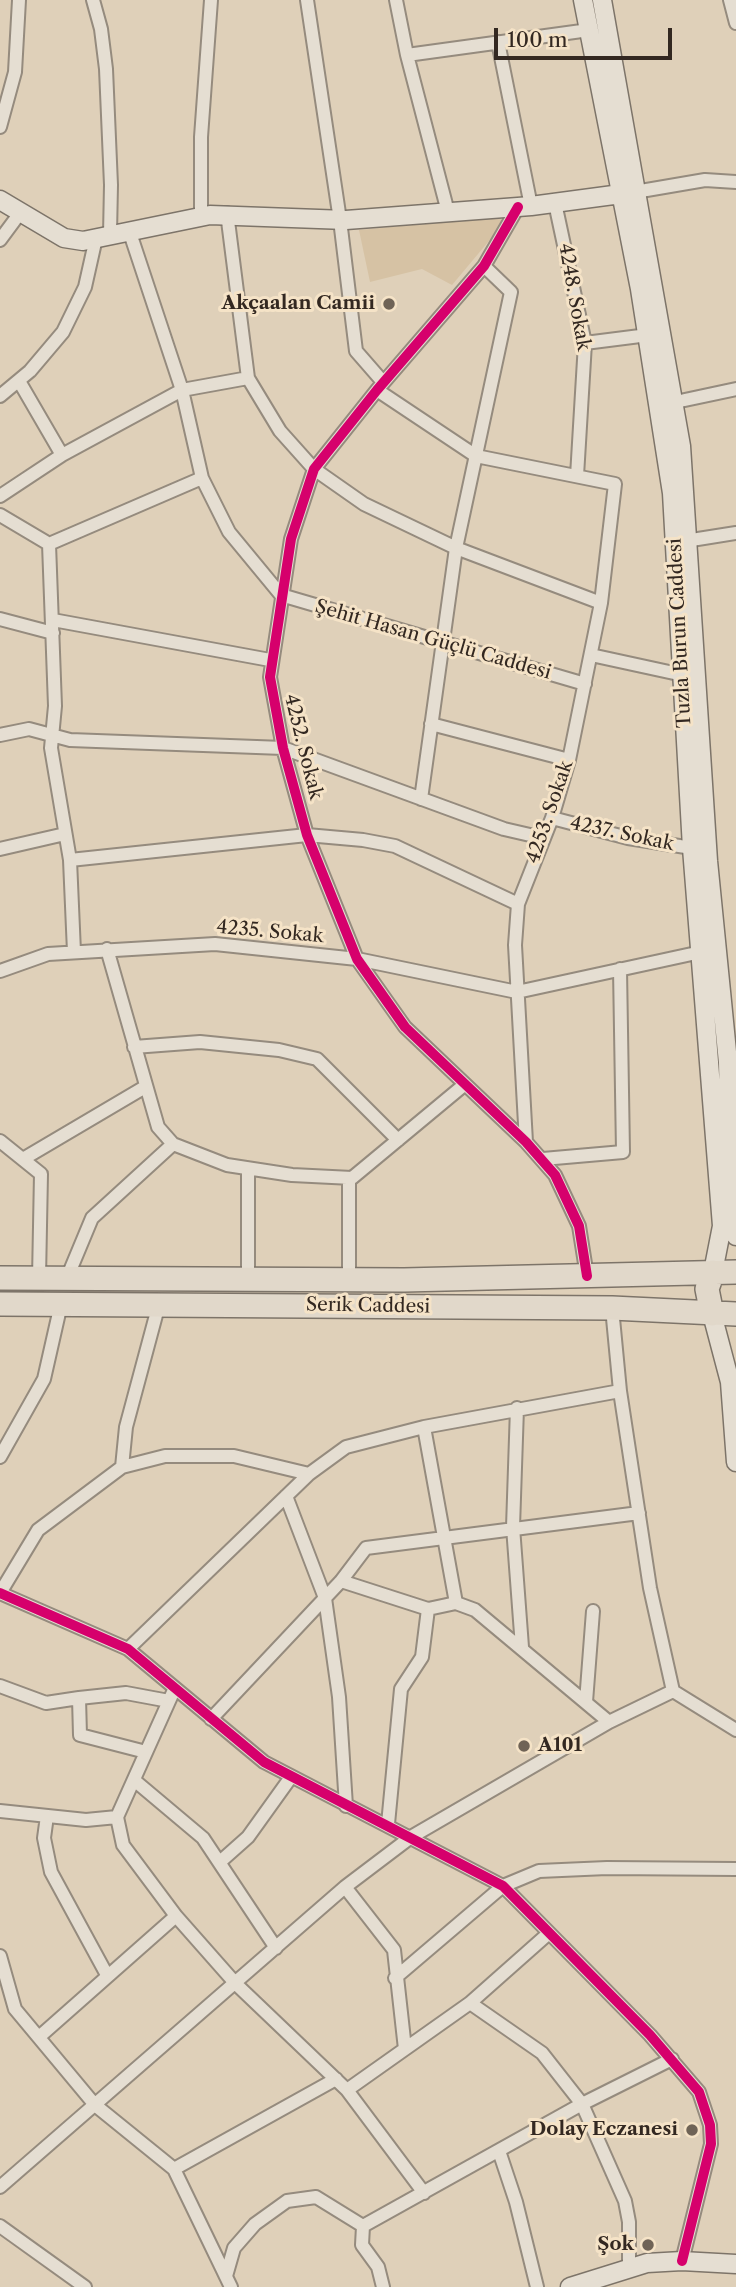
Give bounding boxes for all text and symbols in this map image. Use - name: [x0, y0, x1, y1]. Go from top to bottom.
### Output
- scale bar: [498, 14, 676, 58]
- text: 100 m: [507, 27, 568, 52]
- street label: 4248. Sokak: [553, 241, 595, 353]
- place label: Akçaalan Camii: [222, 293, 375, 315]
- marker: Akçaalan Camii: [381, 296, 397, 312]
- street label: Tuzla Burun Caddesi: [664, 538, 696, 728]
- street label: Şehit Hasan Güçlü Caddesi: [312, 595, 554, 685]
- street label: 4252. Sokak: [279, 692, 327, 802]
- street label: 4253. Sokak: [522, 758, 578, 866]
- street label: 4237. Sokak: [568, 812, 676, 856]
- street label: 4235. Sokak: [216, 916, 324, 948]
- street label: Serik Caddesi: [306, 1294, 430, 1318]
- place label: A101: [538, 1735, 582, 1757]
- marker: A101: [516, 1738, 532, 1754]
- place label: Dolay Eczanesi: [530, 2119, 678, 2141]
- marker: Dolay Eczanesi: [684, 2122, 700, 2138]
- place label: Şok: [597, 2234, 634, 2256]
- marker: Şok: [640, 2237, 656, 2253]

